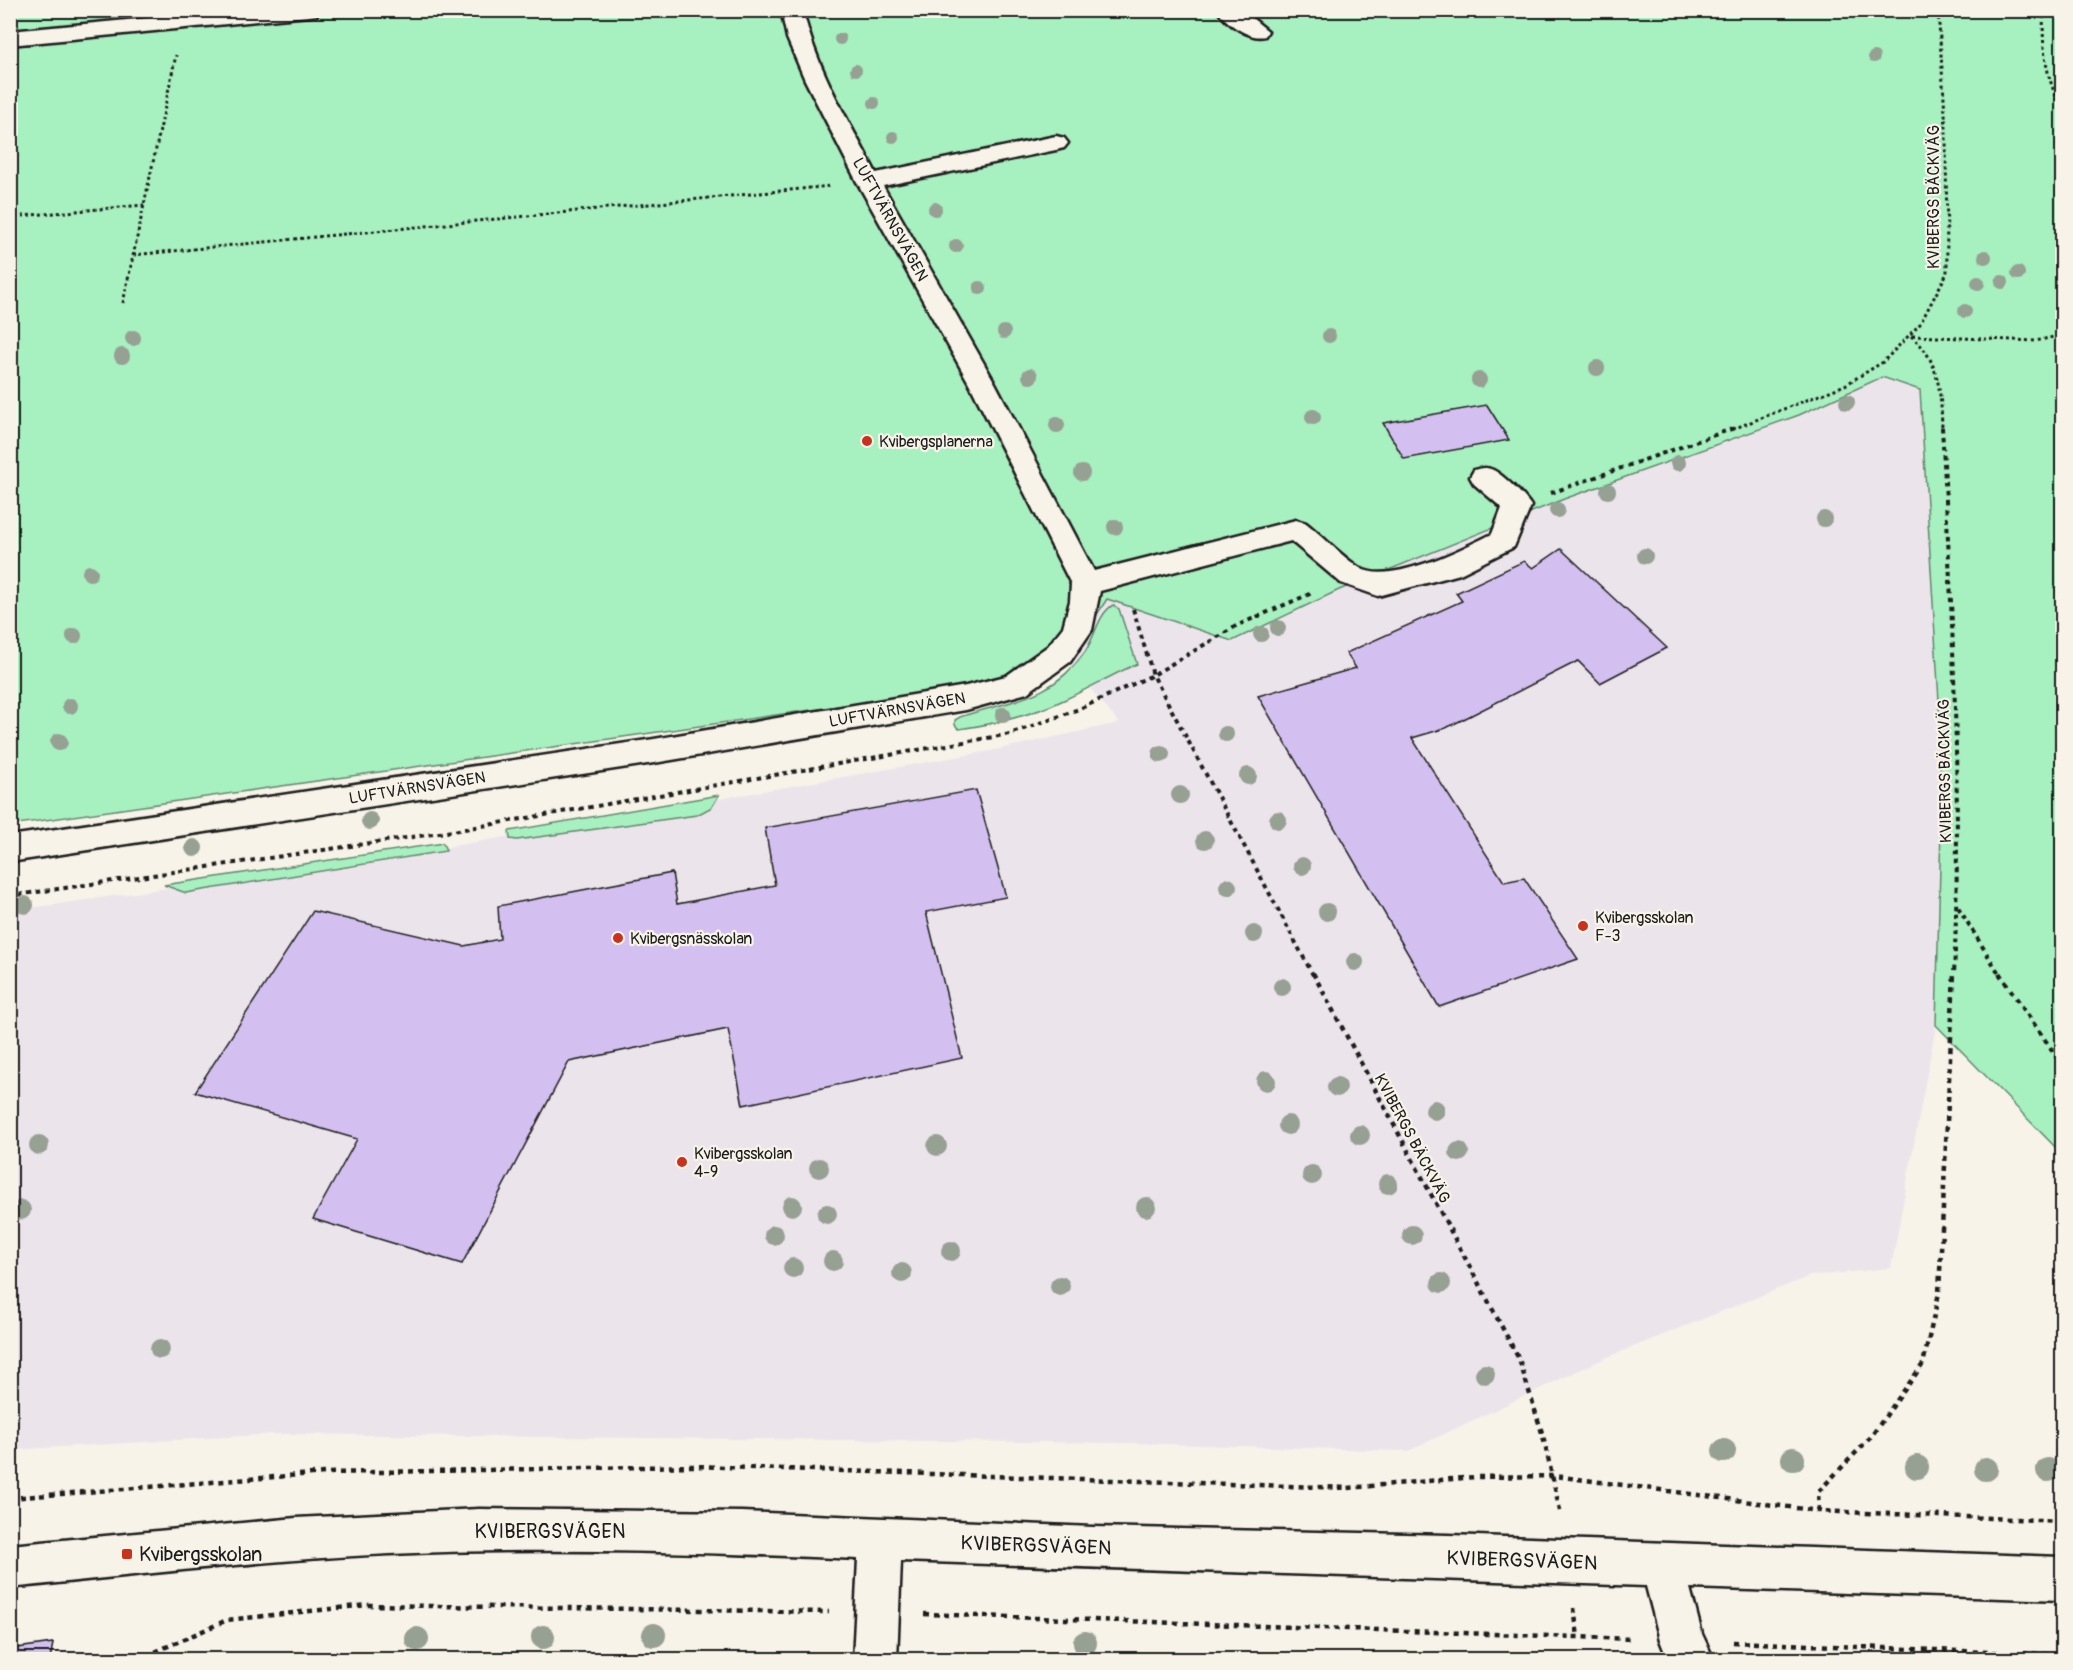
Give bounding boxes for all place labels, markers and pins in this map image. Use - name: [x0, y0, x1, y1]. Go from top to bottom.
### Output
- place label: Kvibergsplanerna: [879, 432, 993, 452]
- marker: Kvibergsplanerna: [860, 434, 874, 448]
- place label: Kvibergsskolan F-3: [1595, 908, 1694, 946]
- marker: Kvibergsskolan F-3: [1576, 919, 1590, 933]
- place label: Kvibergsnässkolan: [630, 929, 752, 949]
- marker: Kvibergsnässkolan: [611, 931, 625, 945]
- place label: Kvibergsskolan 4-9: [694, 1144, 793, 1182]
- marker: Kvibergsskolan 4-9: [675, 1155, 689, 1169]
- place label: Kvibergsskolan: [139, 1542, 262, 1567]
- marker: Kvibergsskolan: [120, 1547, 134, 1561]

